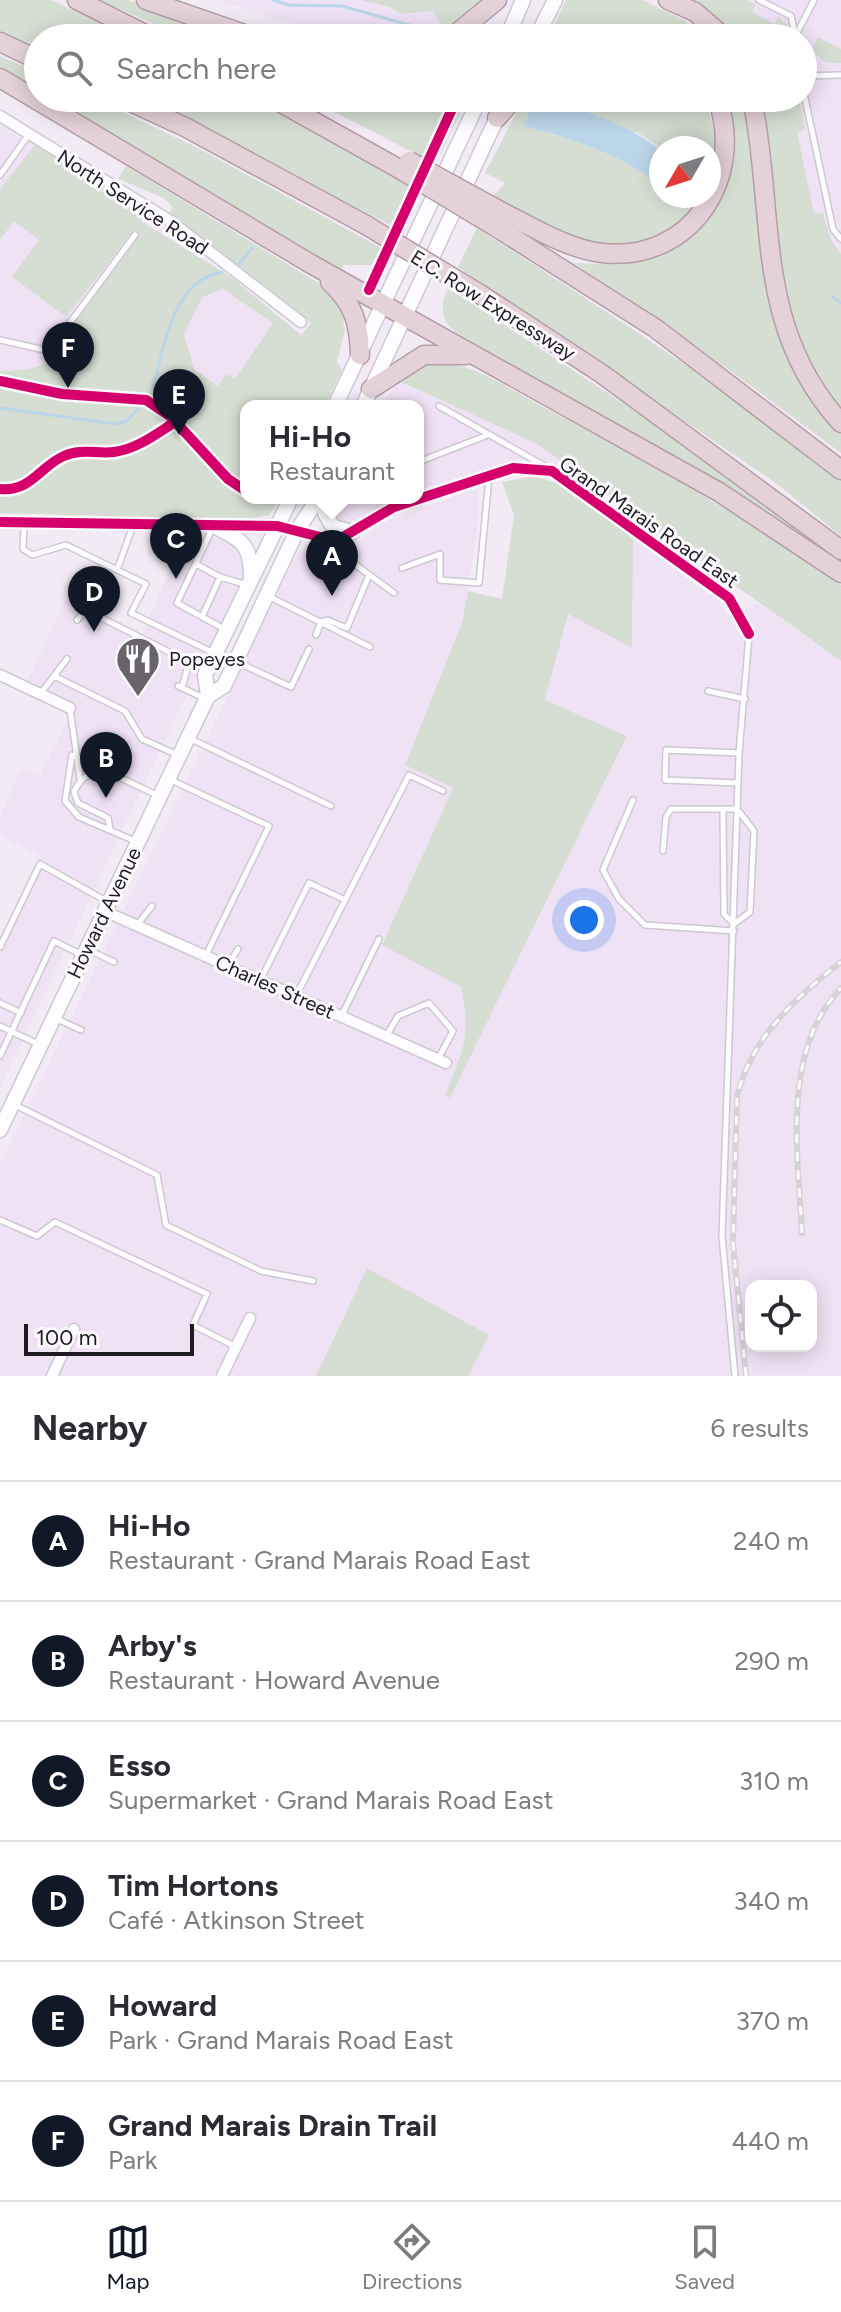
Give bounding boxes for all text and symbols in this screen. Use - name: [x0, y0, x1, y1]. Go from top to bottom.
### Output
- search box: [24, 24, 817, 112]
- icon: search: [52, 46, 96, 90]
- text: Search here: [116, 50, 276, 87]
- north arrow: [649, 136, 721, 208]
- street label: North Service Road: [53, 144, 213, 260]
- street label: E.C. Row Expressway: [406, 245, 580, 366]
- pin: F: [42, 322, 94, 388]
- pin: E: [153, 369, 205, 435]
- popup: [240, 400, 424, 504]
- text: Hi-Ho: [269, 418, 351, 455]
- street label: Grand Marais Road East: [555, 451, 743, 593]
- text: Restaurant: [269, 455, 395, 487]
- pin: C: [150, 513, 202, 579]
- pin: A: [306, 530, 358, 596]
- pin: D: [68, 566, 120, 632]
- restaurant icon: Popeyes: [114, 635, 162, 698]
- place label: Popeyes: [169, 647, 245, 671]
- pin: B: [80, 732, 132, 798]
- street label: Howard Avenue: [62, 843, 146, 983]
- your location: [564, 900, 604, 940]
- street label: Charles Street: [212, 950, 338, 1024]
- map controls: [745, 1280, 817, 1352]
- button: locate: [745, 1280, 817, 1352]
- scale bar: [24, 1320, 194, 1356]
- text: 100 m: [36, 1324, 97, 1351]
- text: Nearby: [32, 1408, 147, 1449]
- text: 6 results: [711, 1412, 809, 1444]
- text: Hi-Ho: [108, 1507, 191, 1544]
- text: A: [49, 1525, 67, 1557]
- text: 240 m: [733, 1525, 809, 1557]
- text: Restaurant · Grand Marais Road East: [108, 1544, 531, 1576]
- text: Arby's: [108, 1627, 197, 1664]
- text: B: [50, 1645, 66, 1677]
- text: 290 m: [735, 1645, 809, 1677]
- text: Restaurant · Howard Avenue: [108, 1664, 440, 1696]
- text: Esso: [108, 1747, 171, 1784]
- text: C: [49, 1765, 67, 1797]
- text: 310 m: [739, 1765, 809, 1797]
- text: Supermarket · Grand Marais Road East: [108, 1784, 554, 1816]
- text: Tim Hortons: [108, 1867, 278, 1904]
- text: D: [49, 1885, 67, 1917]
- text: 340 m: [733, 1885, 809, 1917]
- text: Café · Atkinson Street: [108, 1904, 365, 1936]
- text: Howard: [108, 1987, 217, 2024]
- text: E: [50, 2005, 66, 2037]
- text: 370 m: [736, 2005, 809, 2037]
- text: Park · Grand Marais Road East: [108, 2024, 454, 2056]
- text: Grand Marais Drain Trail: [108, 2107, 437, 2144]
- text: F: [51, 2125, 65, 2157]
- text: 440 m: [731, 2125, 809, 2157]
- text: Park: [108, 2144, 157, 2176]
- tab: Map: [106, 2220, 150, 2295]
- tab: Directions: [362, 2220, 462, 2295]
- tab: Saved: [674, 2220, 735, 2295]

